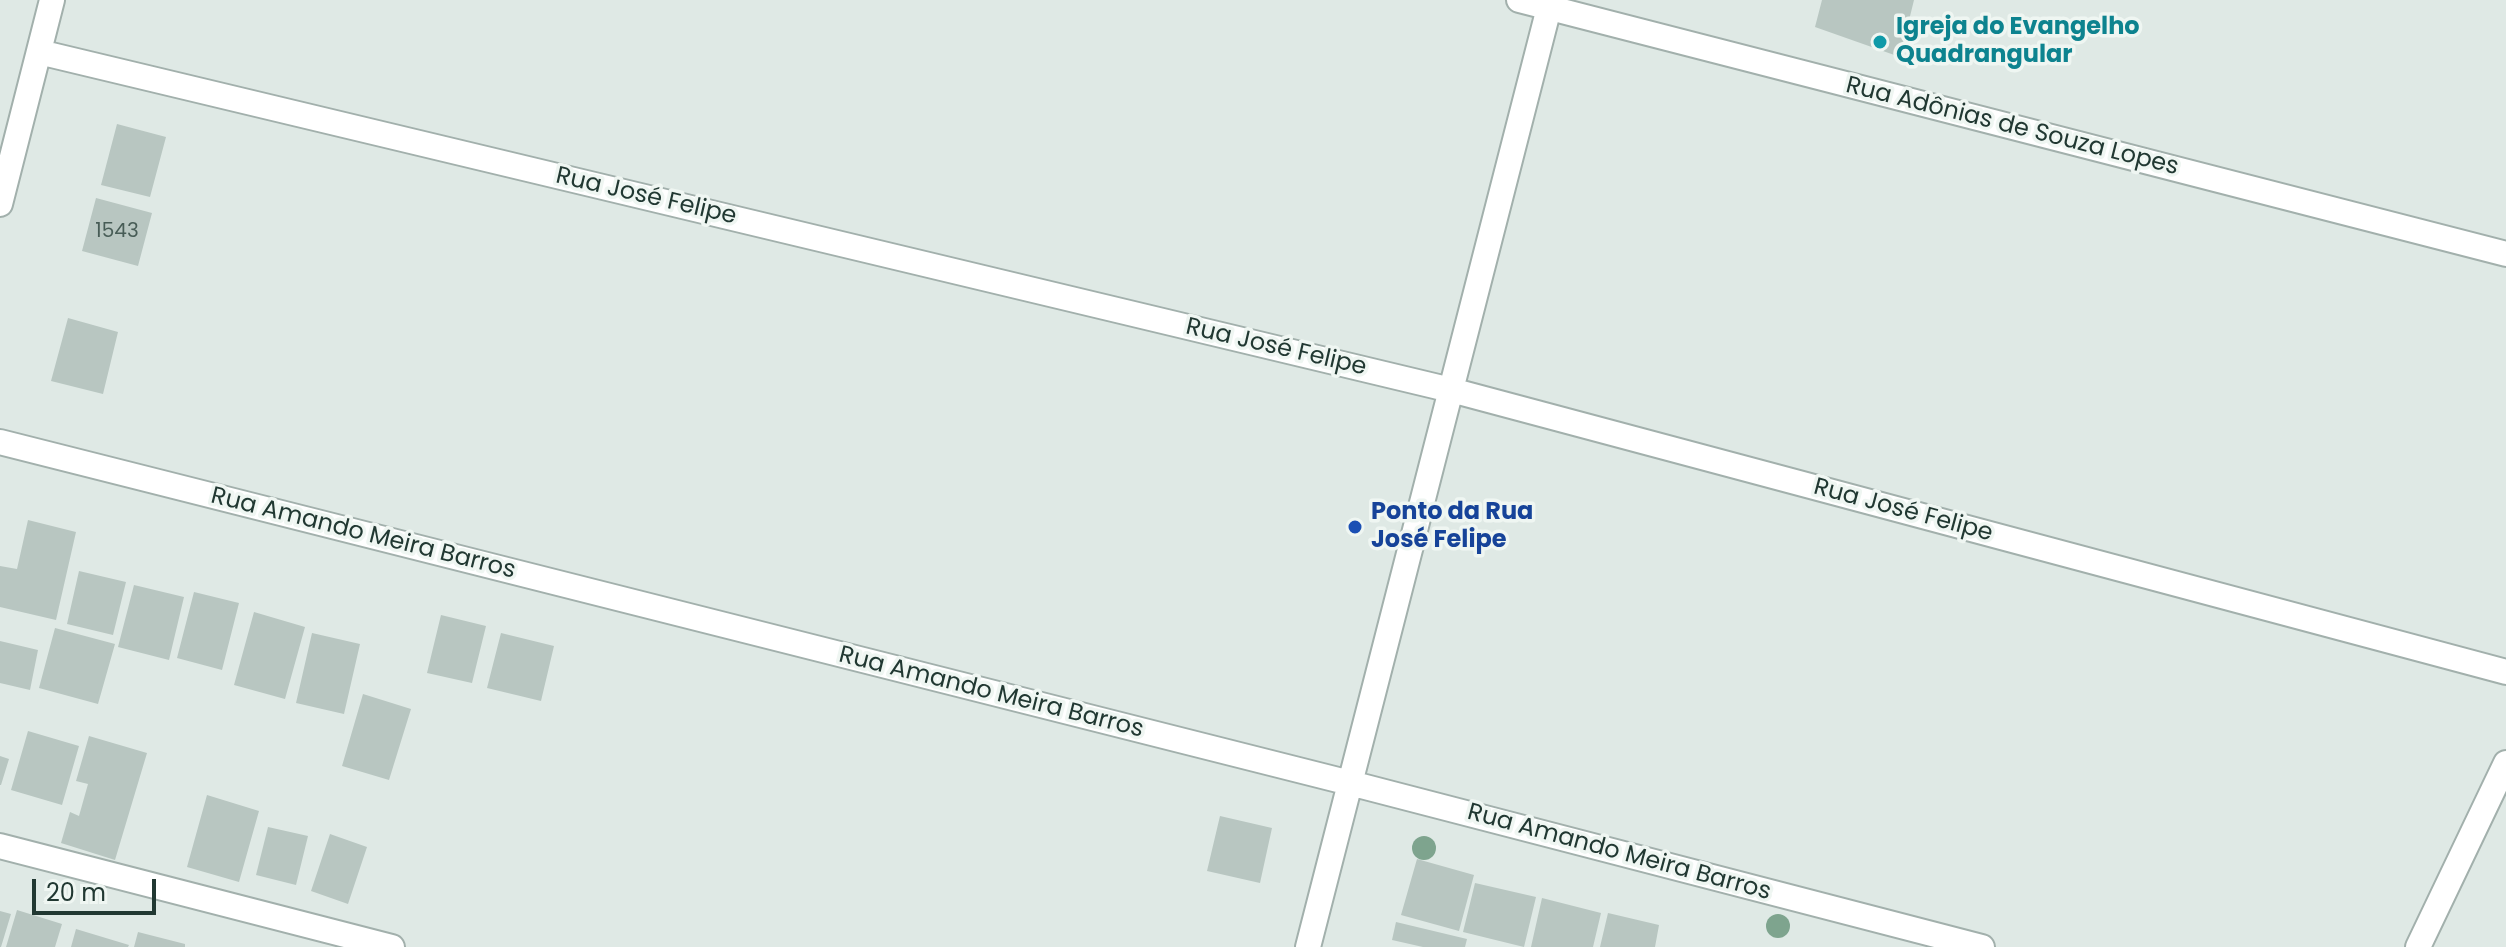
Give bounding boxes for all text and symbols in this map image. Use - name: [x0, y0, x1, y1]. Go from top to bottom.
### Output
- place label: Igreja do Evangelho Quadrangular: [1896, 14, 2140, 70]
- marker: Igreja do Evangelho Quadrangular: [1871, 33, 1889, 51]
- street label: Rua Adônias de Souza Lopes: [1843, 72, 2181, 182]
- street label: Rua José Felipe: [553, 162, 739, 232]
- house number: 1543: [95, 220, 139, 244]
- street label: Rua José Felipe: [1183, 313, 1369, 383]
- street label: Rua José Felipe: [1810, 473, 1996, 549]
- street label: Rua Amando Meira Barros: [208, 482, 518, 586]
- place label: Ponto da Rua José Felipe: [1371, 499, 1533, 555]
- marker: Ponto da Rua José Felipe: [1346, 518, 1364, 536]
- street label: Rua Amando Meira Barros: [836, 641, 1146, 745]
- street label: Rua Amando Meira Barros: [1464, 799, 1774, 907]
- scale bar: [36, 863, 160, 913]
- text: 20 m: [46, 876, 106, 909]

